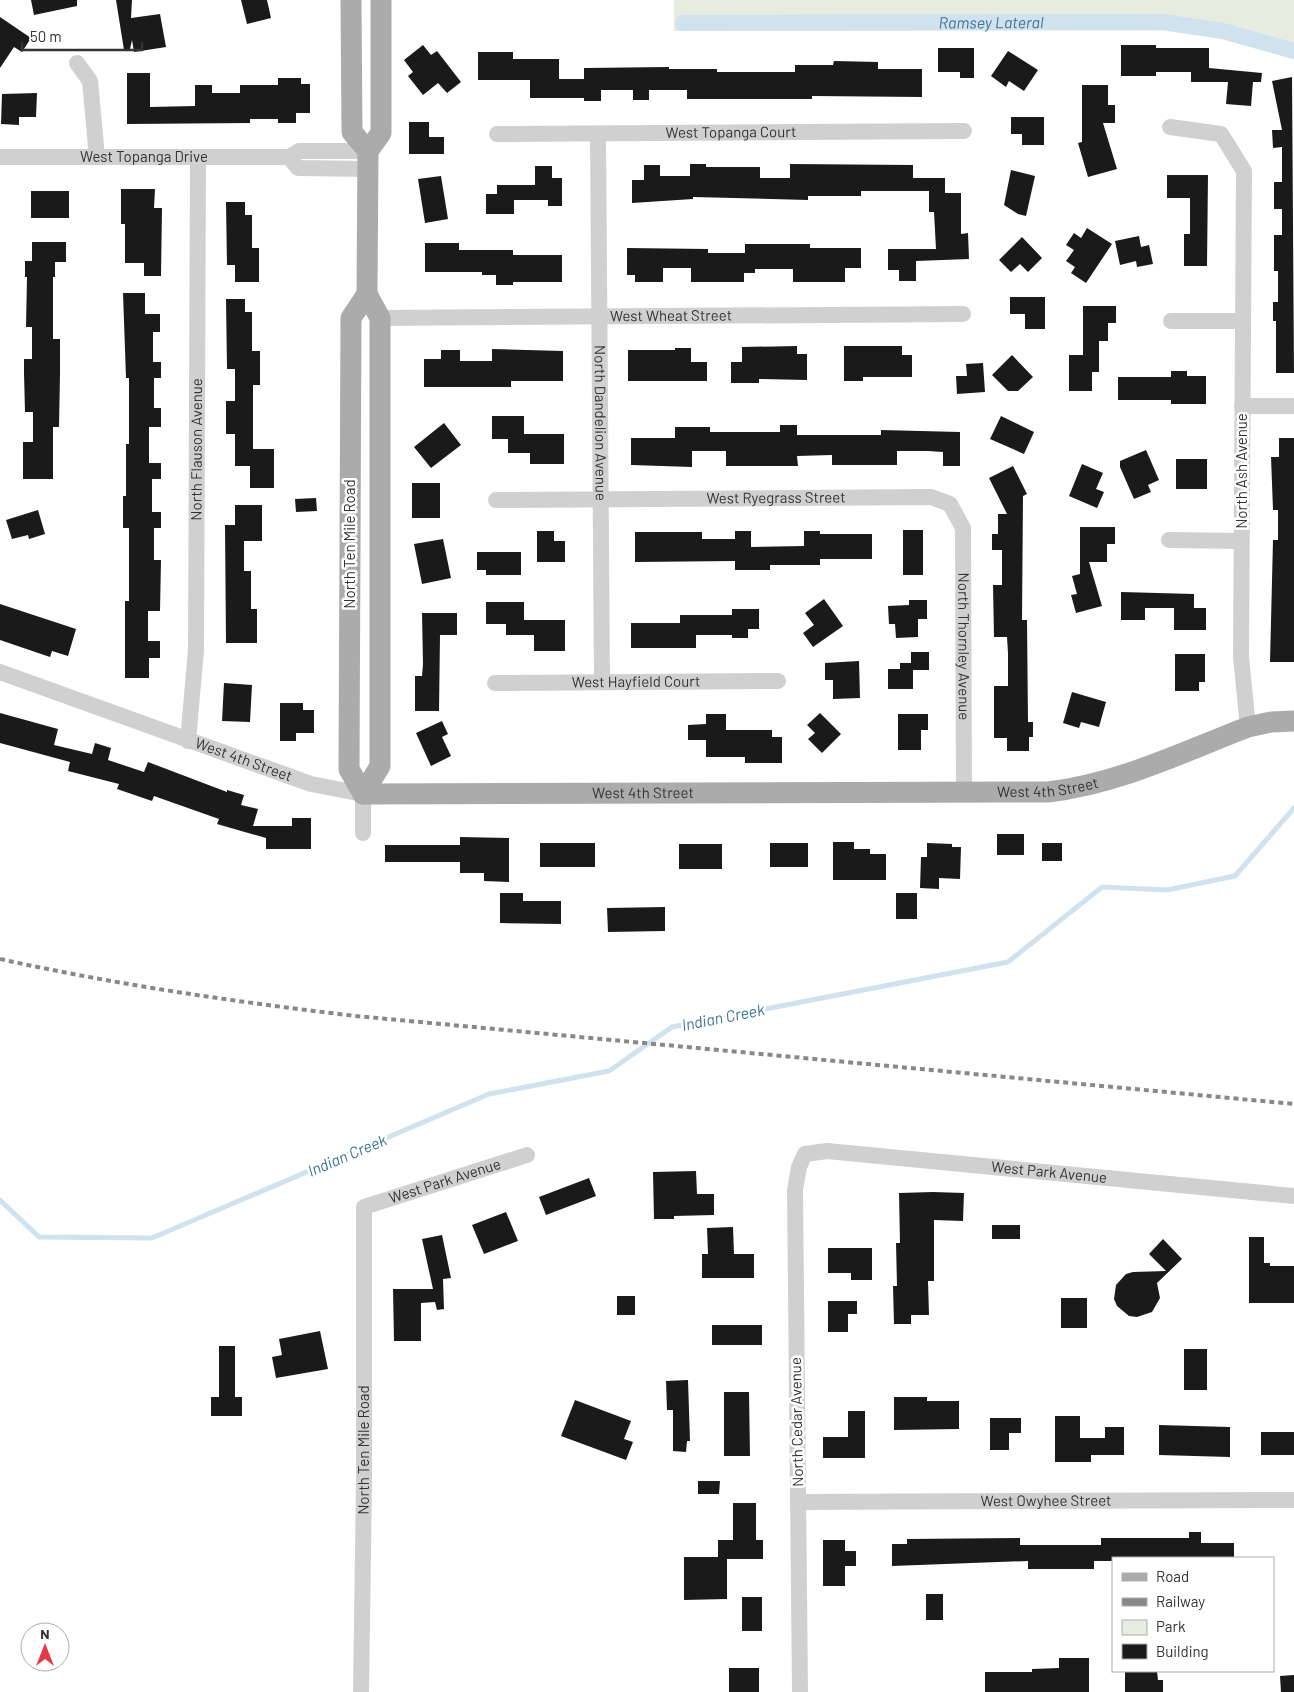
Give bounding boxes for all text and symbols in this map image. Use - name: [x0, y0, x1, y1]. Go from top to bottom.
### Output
- water label: Ramsey Lateral: [938, 12, 1044, 31]
- scale bar: [22, 20, 142, 52]
- text: 50 m: [30, 27, 62, 45]
- street label: West Topanga Court: [665, 122, 797, 141]
- street label: West Topanga Drive: [80, 147, 208, 165]
- street label: West Wheat Street: [610, 306, 732, 324]
- street label: North Dandelion Avenue: [592, 345, 611, 501]
- street label: North Flauson Avenue: [187, 378, 205, 521]
- street label: North Ash Avenue: [1232, 413, 1250, 529]
- street label: North Ten Mile Road: [340, 479, 358, 609]
- street label: West Ryegrass Street: [706, 488, 846, 507]
- street label: North Thornley Avenue: [955, 573, 974, 720]
- street label: West Hayfield Court: [572, 672, 700, 690]
- street label: West 4th Street: [193, 733, 295, 785]
- street label: West 4th Street: [997, 773, 1100, 800]
- street label: West 4th Street: [592, 783, 694, 801]
- water label: Indian Creek: [680, 999, 766, 1034]
- water label: Indian Creek: [304, 1129, 389, 1180]
- street label: West Park Avenue: [387, 1154, 503, 1206]
- street label: West Park Avenue: [990, 1157, 1108, 1186]
- street label: North Cedar Avenue: [786, 1357, 806, 1487]
- street label: North Ten Mile Road: [354, 1385, 372, 1515]
- street label: West Owyhee Street: [980, 1491, 1112, 1509]
- legend: [1112, 1557, 1274, 1672]
- text: Road: [1156, 1567, 1189, 1585]
- text: Railway: [1156, 1592, 1205, 1610]
- text: Park: [1156, 1617, 1186, 1635]
- north arrow: [20, 1622, 70, 1672]
- text: N: [40, 1625, 50, 1642]
- text: Building: [1156, 1642, 1209, 1660]

